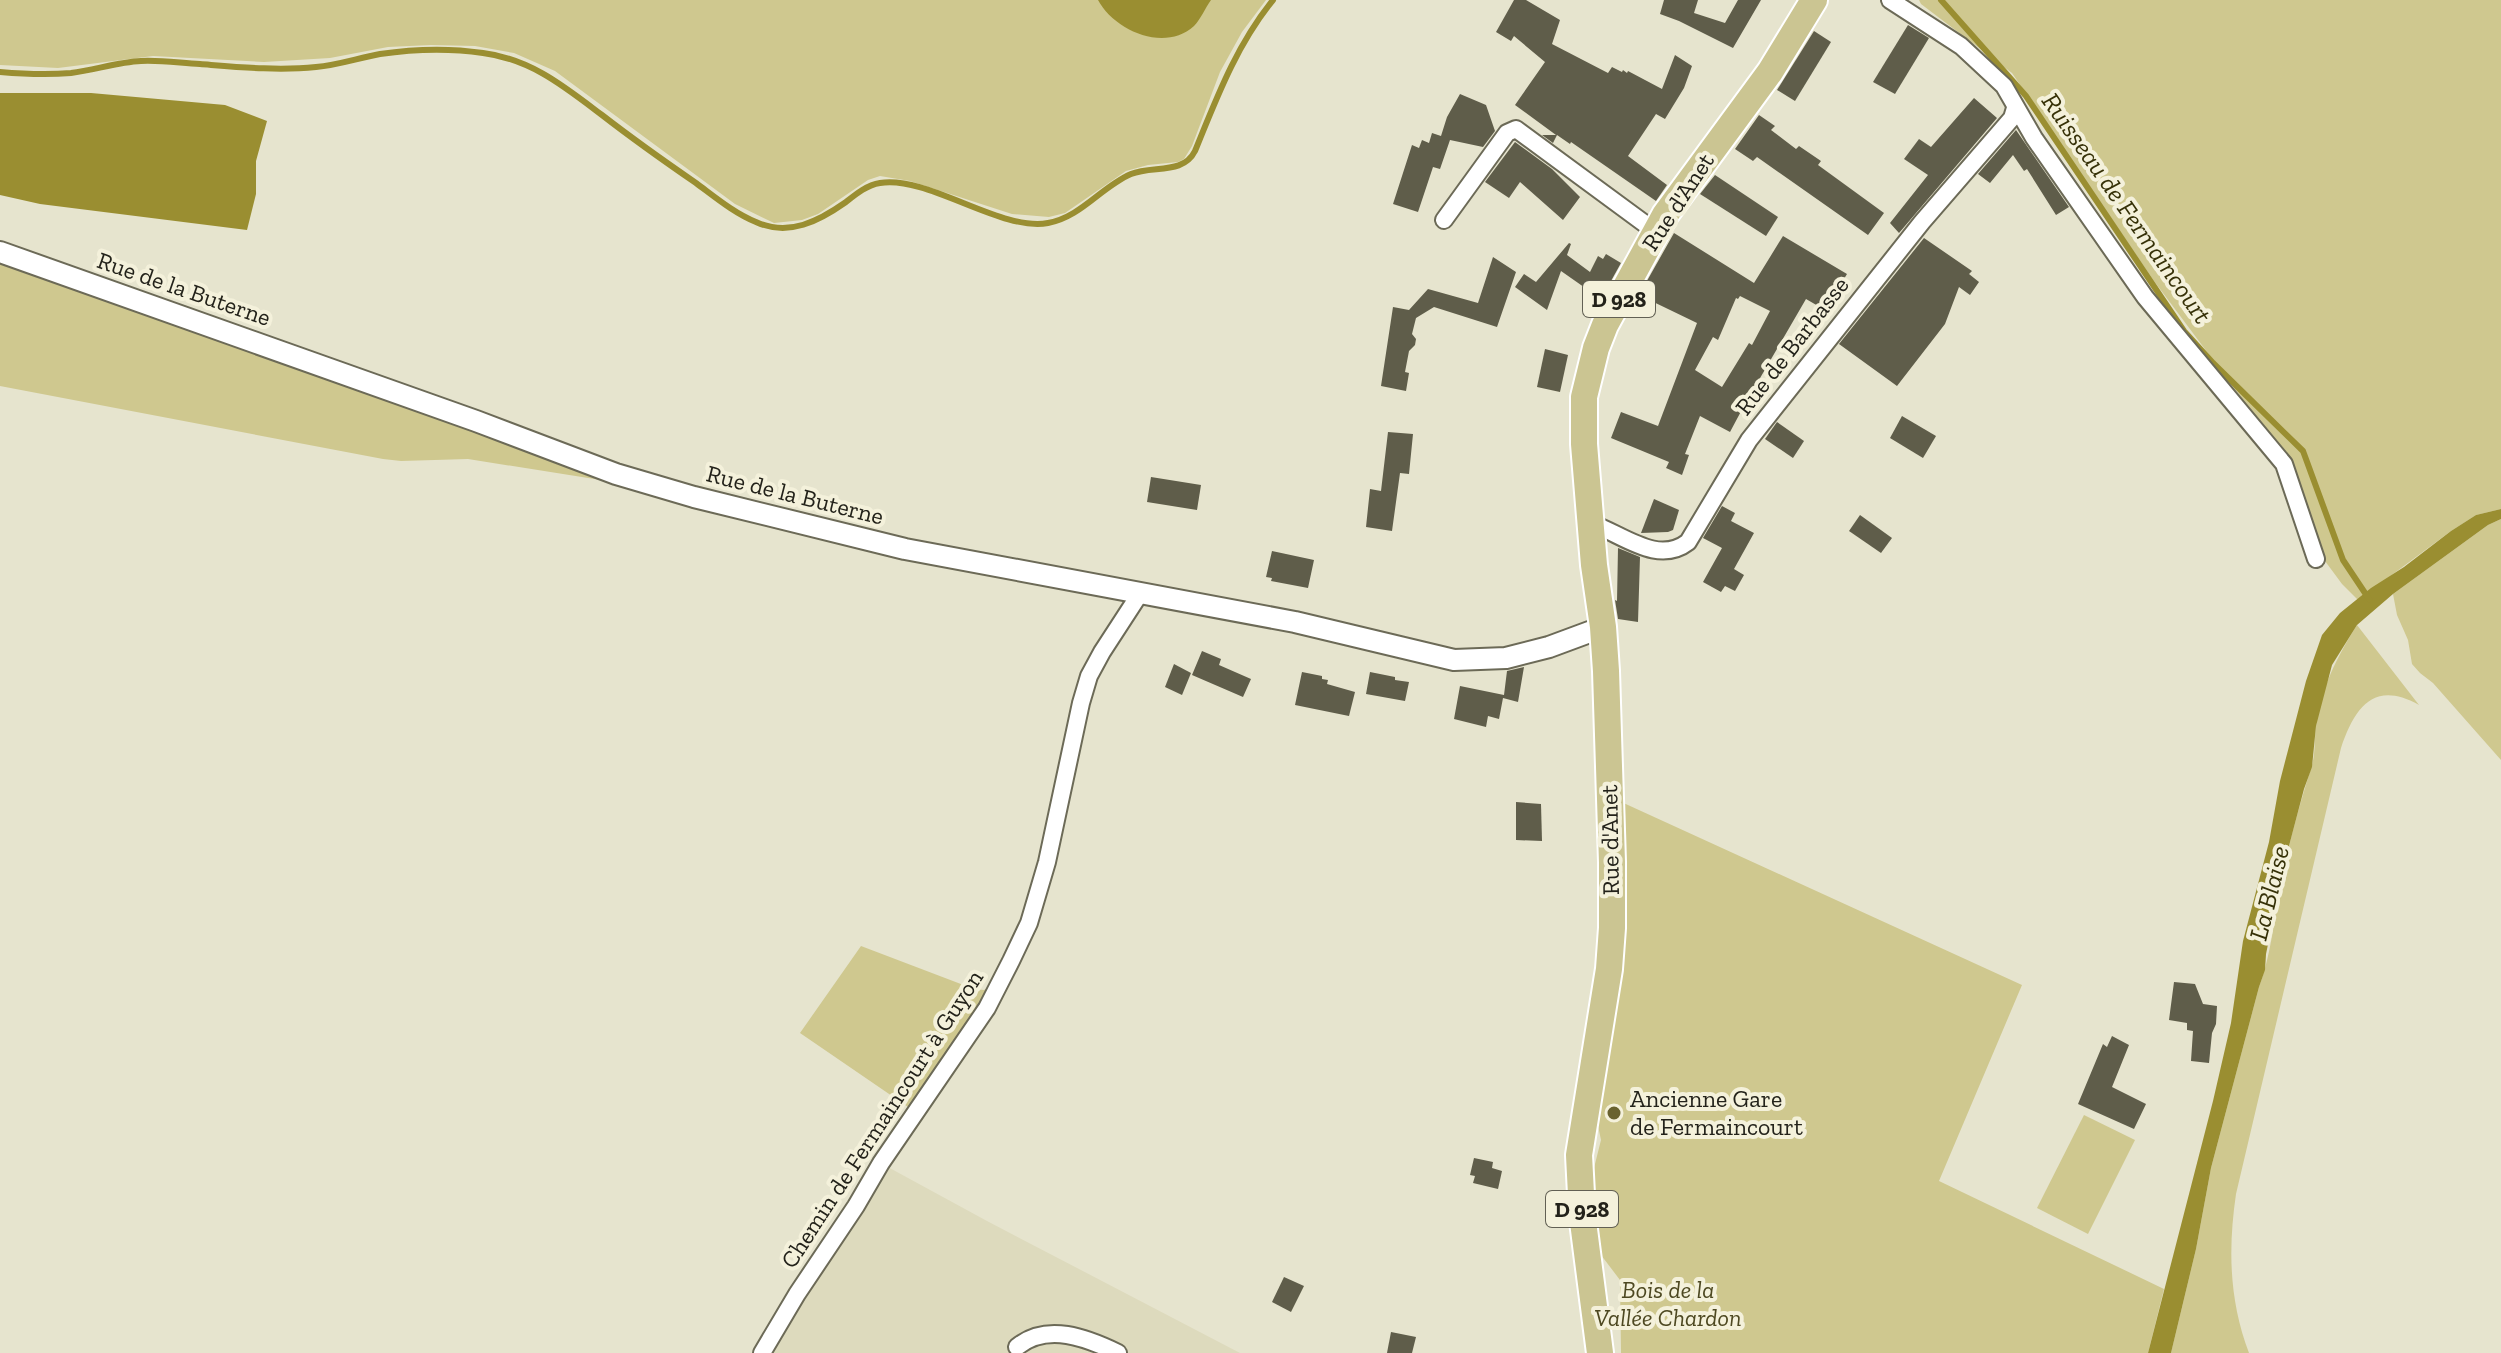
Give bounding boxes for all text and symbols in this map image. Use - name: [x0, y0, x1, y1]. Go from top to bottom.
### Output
- water label: Ruisseau de Fermaincourt: [2035, 86, 2219, 330]
- street label: Rue d'Anet: [1635, 147, 1720, 256]
- street label: Rue de la Buterne: [94, 245, 275, 332]
- street label: Rue de Barbasse: [1729, 271, 1855, 421]
- road number: D 928: [1583, 281, 1655, 317]
- street label: Rue de la Buterne: [704, 458, 887, 531]
- street label: Rue d'Anet: [1594, 784, 1625, 896]
- water label: La Blaise: [2242, 843, 2296, 943]
- street label: Chemin de Fermaincourt à Guyon: [774, 964, 989, 1273]
- place label: Ancienne Gare de Fermaincourt: [1630, 1084, 1803, 1141]
- marker: Ancienne Gare de Fermaincourt: [1605, 1104, 1623, 1122]
- road number: D 928: [1546, 1191, 1618, 1227]
- park label: Bois de la Vallée Chardon: [1594, 1275, 1742, 1332]

